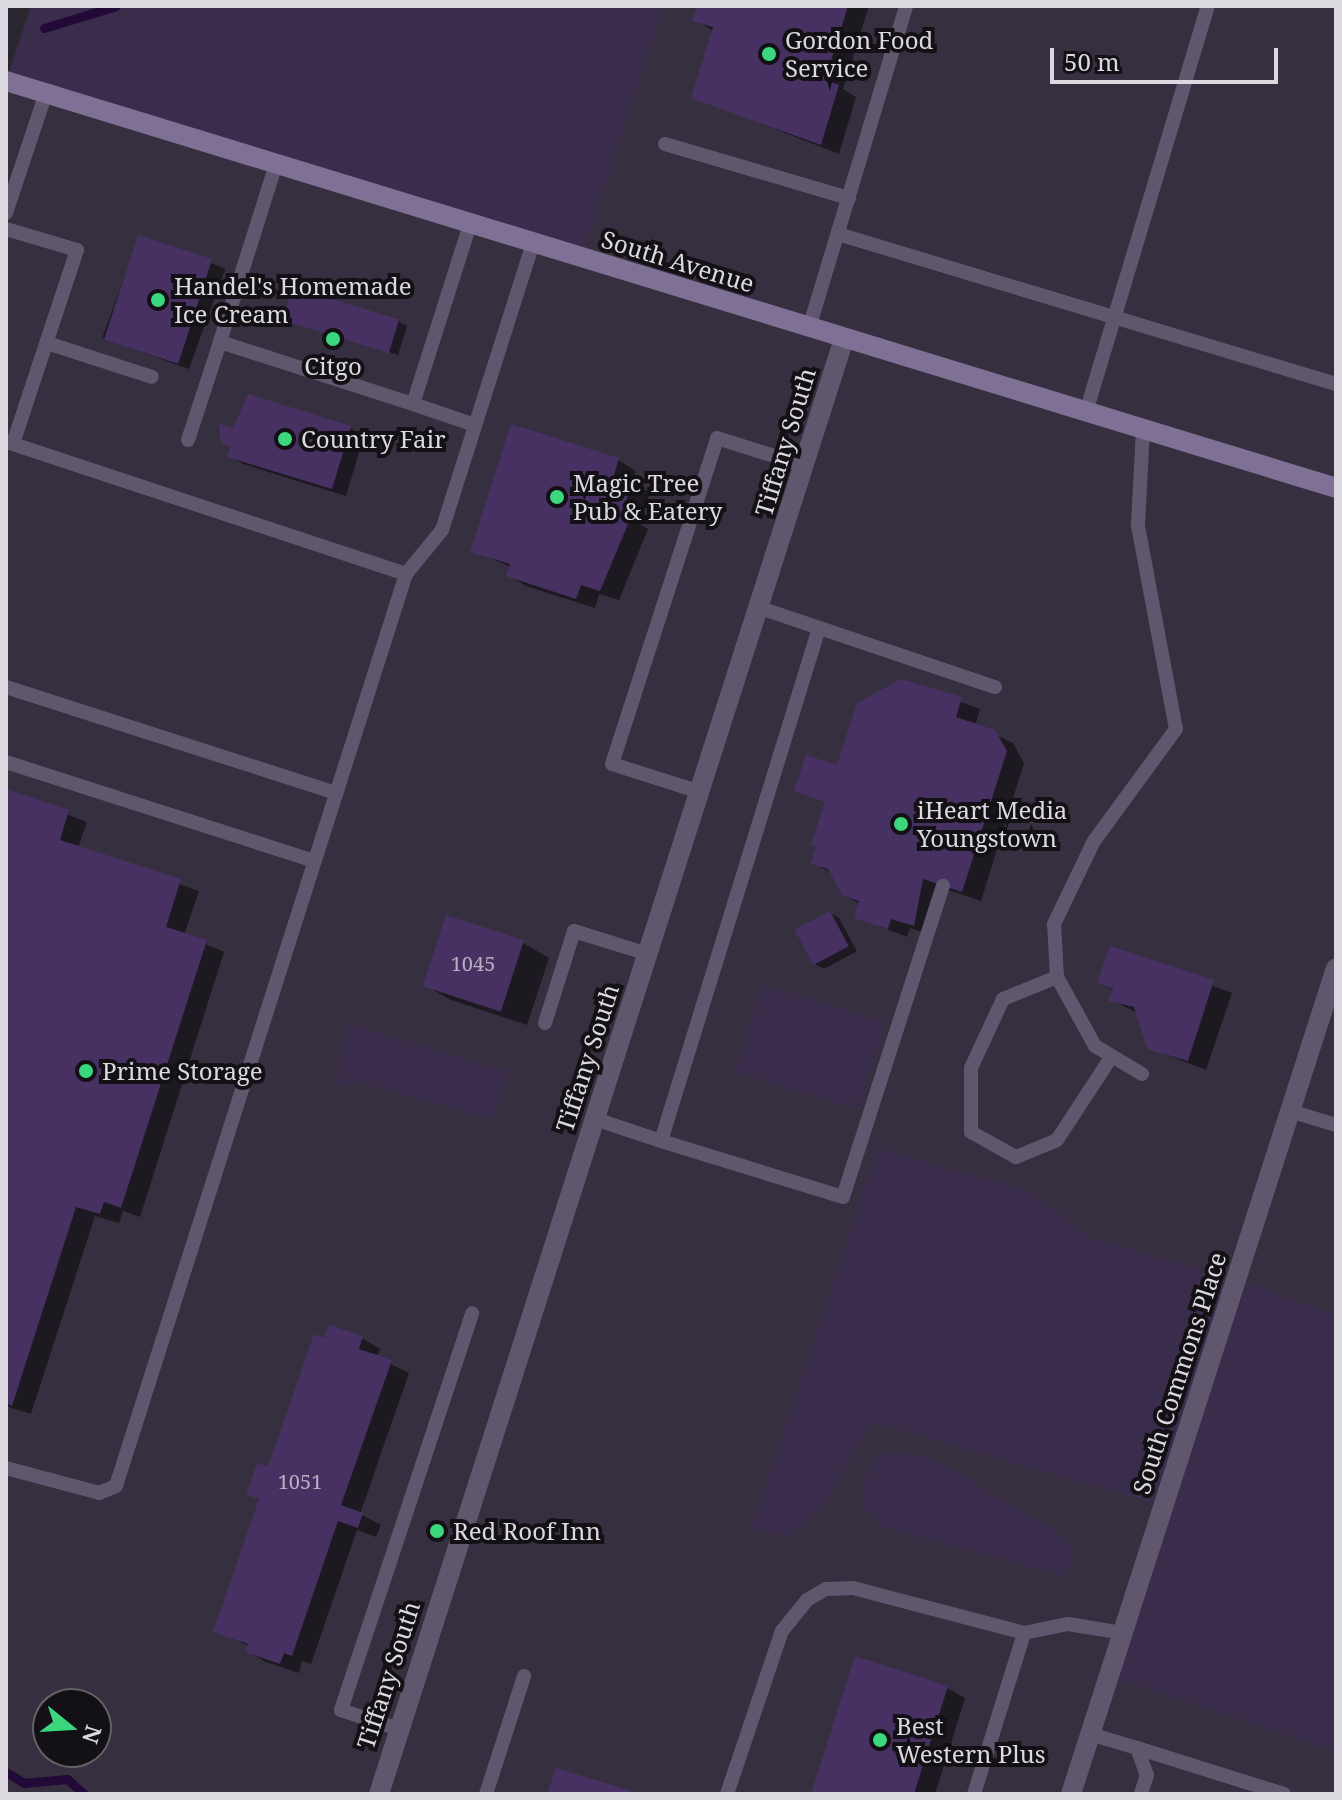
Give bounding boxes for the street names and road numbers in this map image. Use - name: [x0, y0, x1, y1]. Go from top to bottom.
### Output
- street label: South Avenue: [598, 224, 758, 298]
- street label: Tiffany South: [749, 364, 821, 520]
- street label: Tiffany South: [550, 981, 624, 1135]
- street label: South Commons Place: [1126, 1248, 1232, 1498]
- street label: Tiffany South: [351, 1598, 425, 1752]

